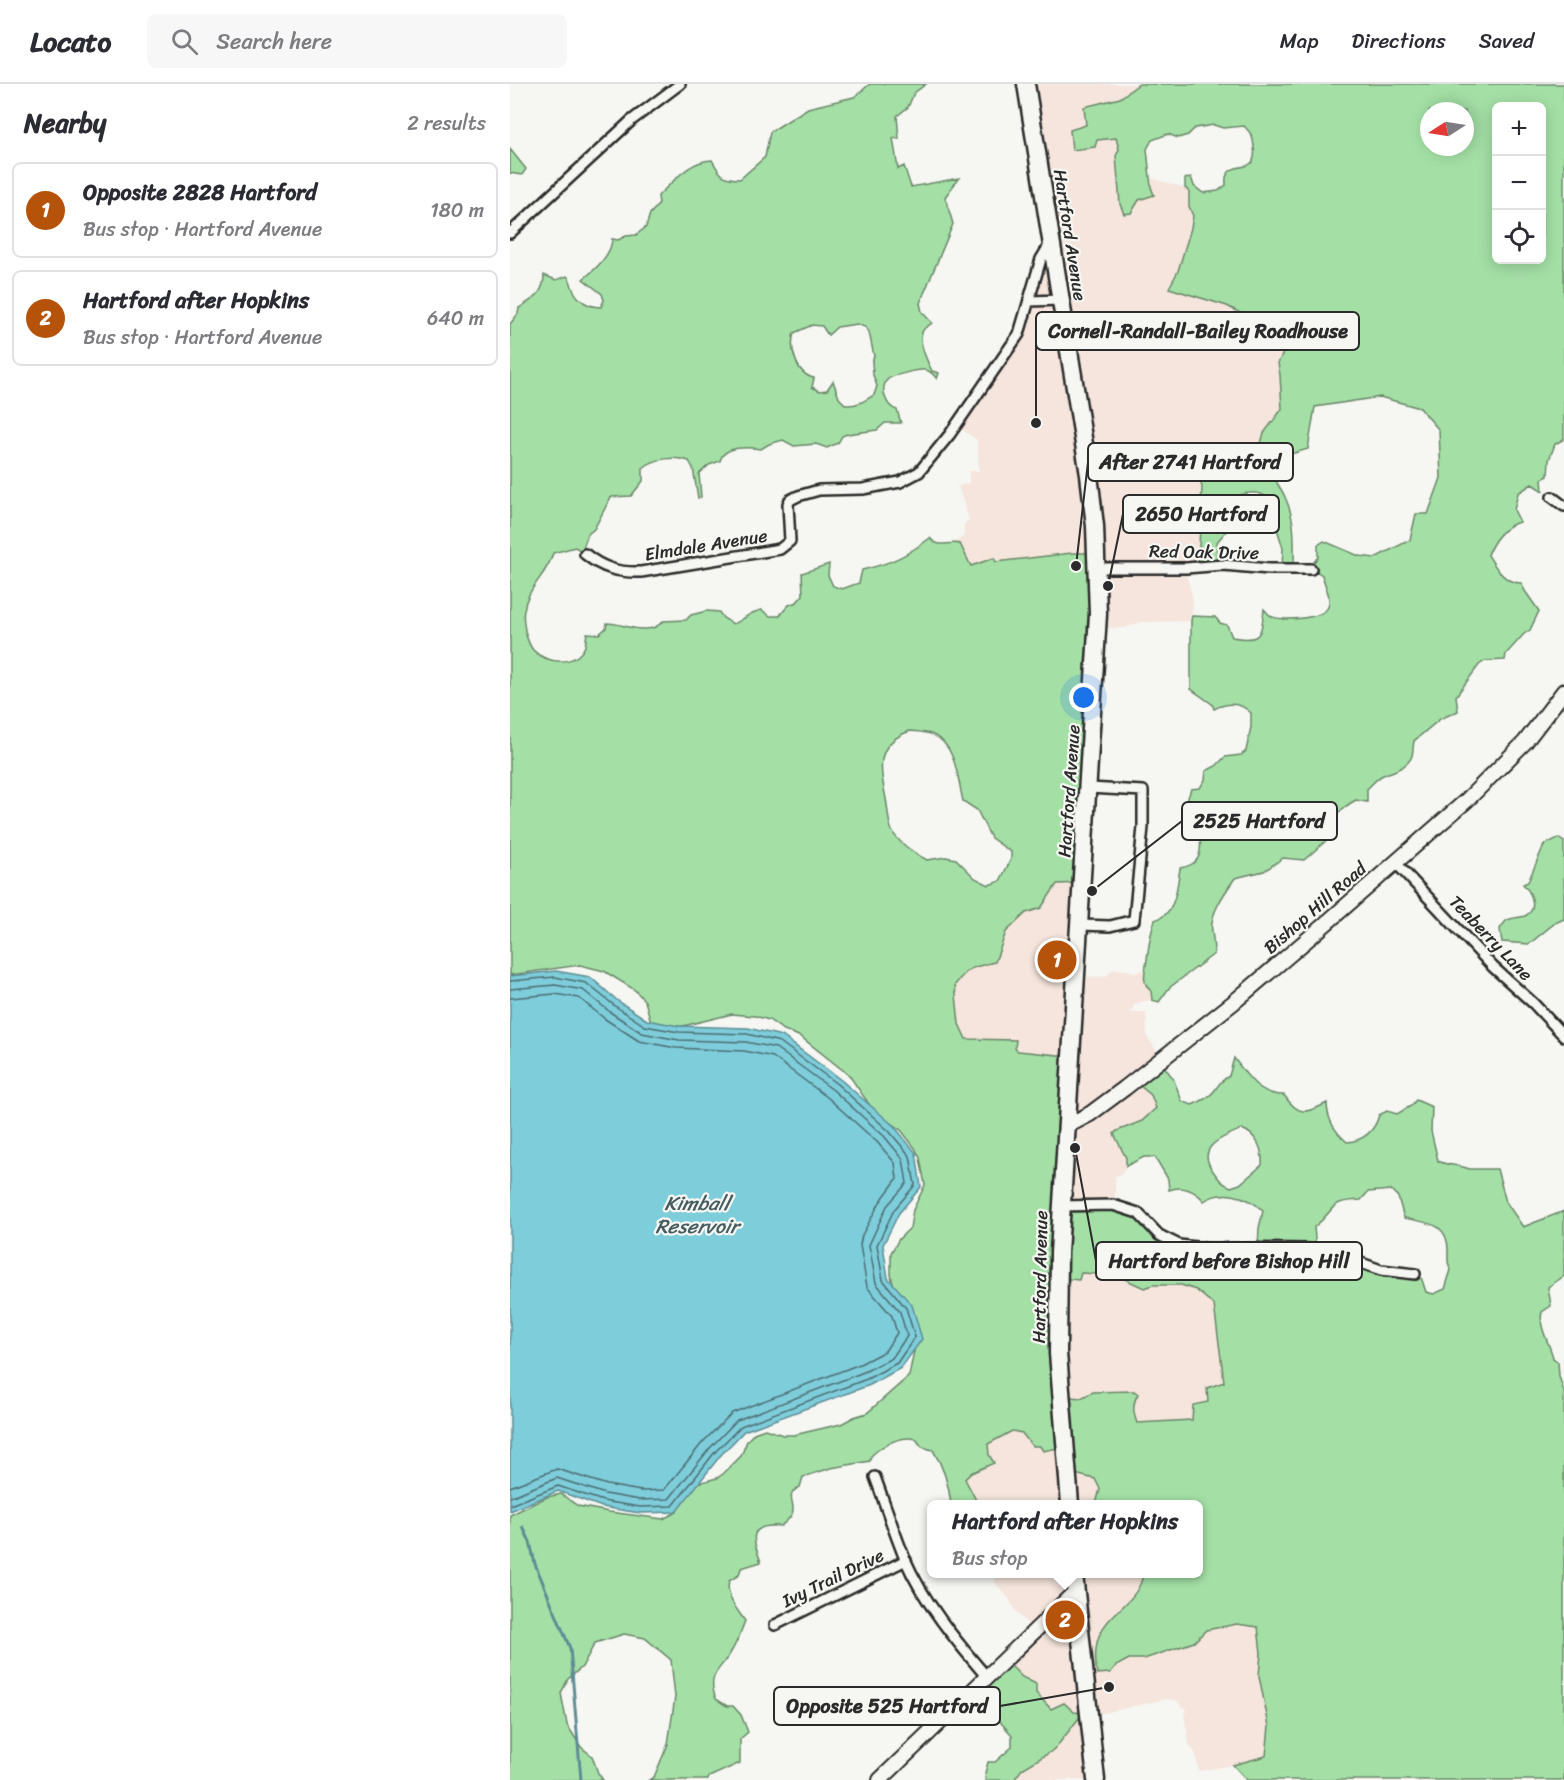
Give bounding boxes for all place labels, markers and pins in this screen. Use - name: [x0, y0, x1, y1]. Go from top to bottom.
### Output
- callout: Cornell-Randall-Bailey Roadhouse: [1036, 312, 1359, 350]
- callout: After 2741 Hartford: [1088, 443, 1293, 481]
- callout: 2650 Hartford: [1123, 495, 1279, 533]
- callout: 2525 Hartford: [1182, 802, 1337, 840]
- pin: 1: [1038, 938, 1076, 982]
- callout: Hartford before Bishop Hill: [1096, 1242, 1362, 1280]
- pin: 2: [1046, 1598, 1084, 1642]
- callout: Opposite 525 Hartford: [774, 1687, 1000, 1725]

